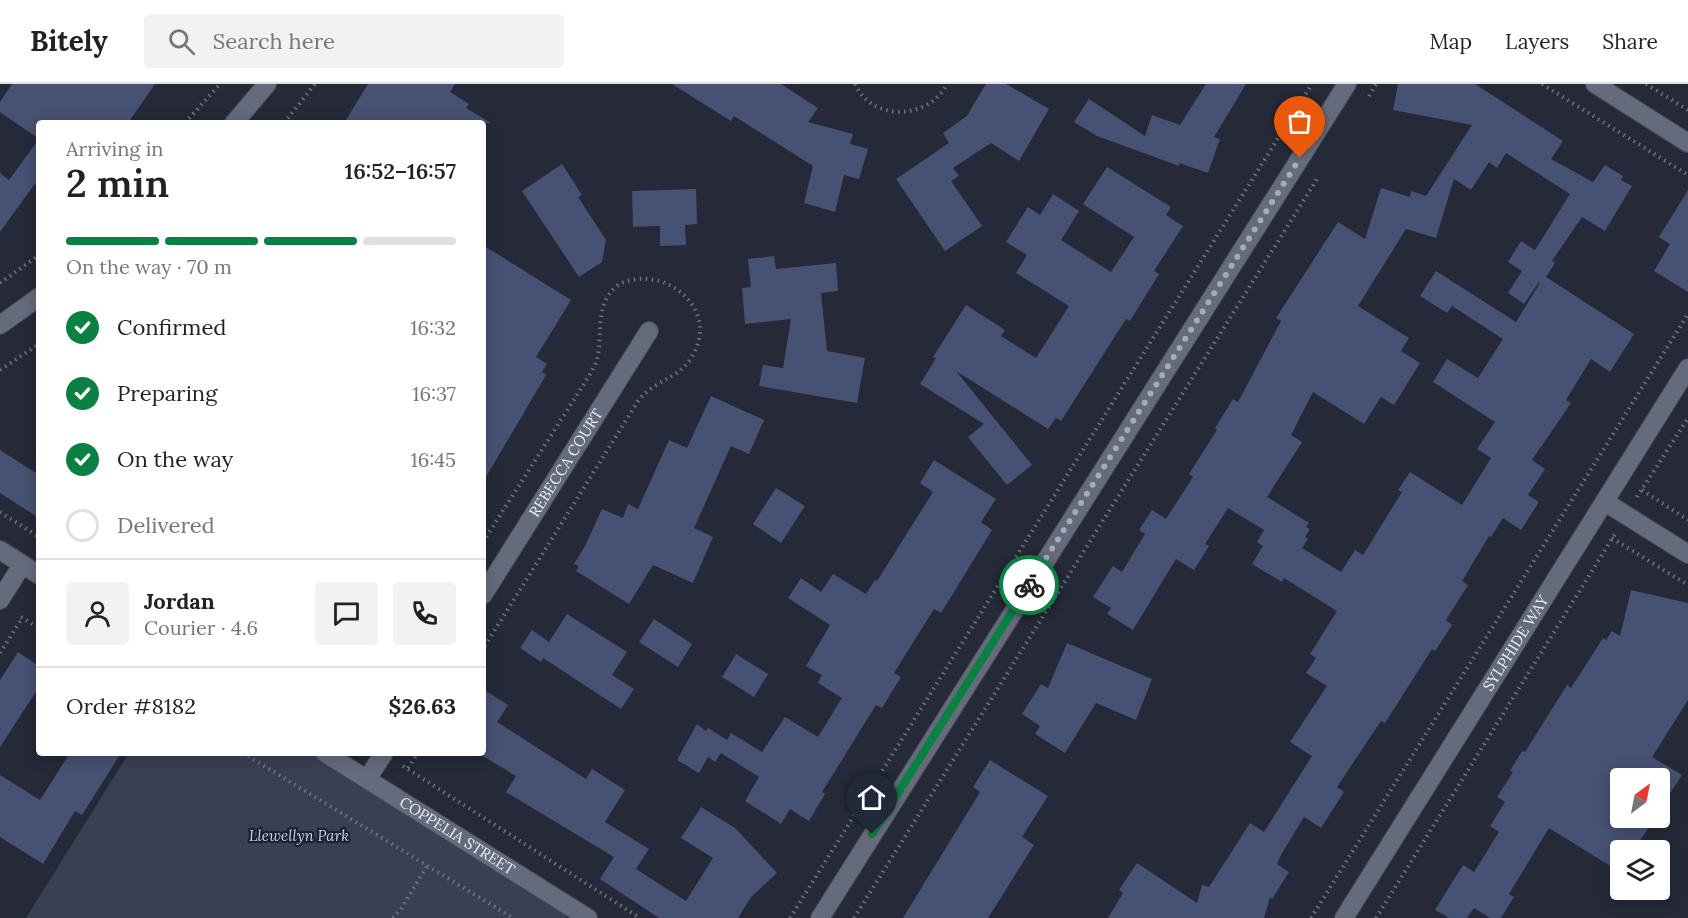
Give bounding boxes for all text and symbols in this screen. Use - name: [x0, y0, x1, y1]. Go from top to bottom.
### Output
- search box: [144, 14, 564, 68]
- text: Bitely: [30, 23, 108, 59]
- icon: search: [165, 25, 198, 58]
- text: Search here: [213, 27, 335, 55]
- text: Map: [1429, 28, 1472, 55]
- text: Layers: [1505, 28, 1569, 55]
- text: Share: [1602, 28, 1658, 55]
- pin: [1274, 96, 1325, 158]
- icon: bag: [1283, 105, 1316, 138]
- text: Arriving in: [66, 136, 163, 161]
- text: 16:52–16:57: [345, 157, 456, 185]
- text: 2 min: [66, 158, 169, 208]
- text: On the way · 70 m: [66, 254, 232, 279]
- icon: check: [66, 311, 99, 344]
- text: Confirmed: [117, 313, 226, 341]
- text: 16:32: [410, 315, 456, 340]
- icon: check: [66, 377, 99, 410]
- text: Preparing: [117, 379, 217, 407]
- text: 16:37: [412, 381, 456, 406]
- street label: REBECCA COURT: [525, 405, 607, 520]
- icon: check: [66, 443, 99, 476]
- text: On the way: [117, 445, 233, 473]
- text: 16:45: [410, 447, 456, 472]
- text: Delivered: [117, 511, 215, 539]
- courier: [999, 555, 1059, 615]
- icon: bike: [1013, 569, 1046, 602]
- button: person: [66, 582, 129, 645]
- button: chat: [315, 582, 378, 645]
- button: phone: [393, 582, 456, 645]
- text: Jordan: [144, 587, 215, 615]
- street label: SYLPHIDE WAY: [1478, 591, 1553, 694]
- text: Courier · 4.6: [144, 615, 258, 640]
- text: Order #8182: [66, 692, 196, 720]
- text: $26.63: [389, 692, 456, 720]
- north arrow: [1610, 768, 1670, 828]
- map controls: [1610, 768, 1670, 900]
- pin: [846, 772, 897, 834]
- icon: home: [855, 781, 888, 814]
- street label: COPPELIA STREET: [396, 792, 519, 879]
- park label: Llewellyn Park: [249, 826, 349, 845]
- button: layers: [1610, 840, 1670, 900]

